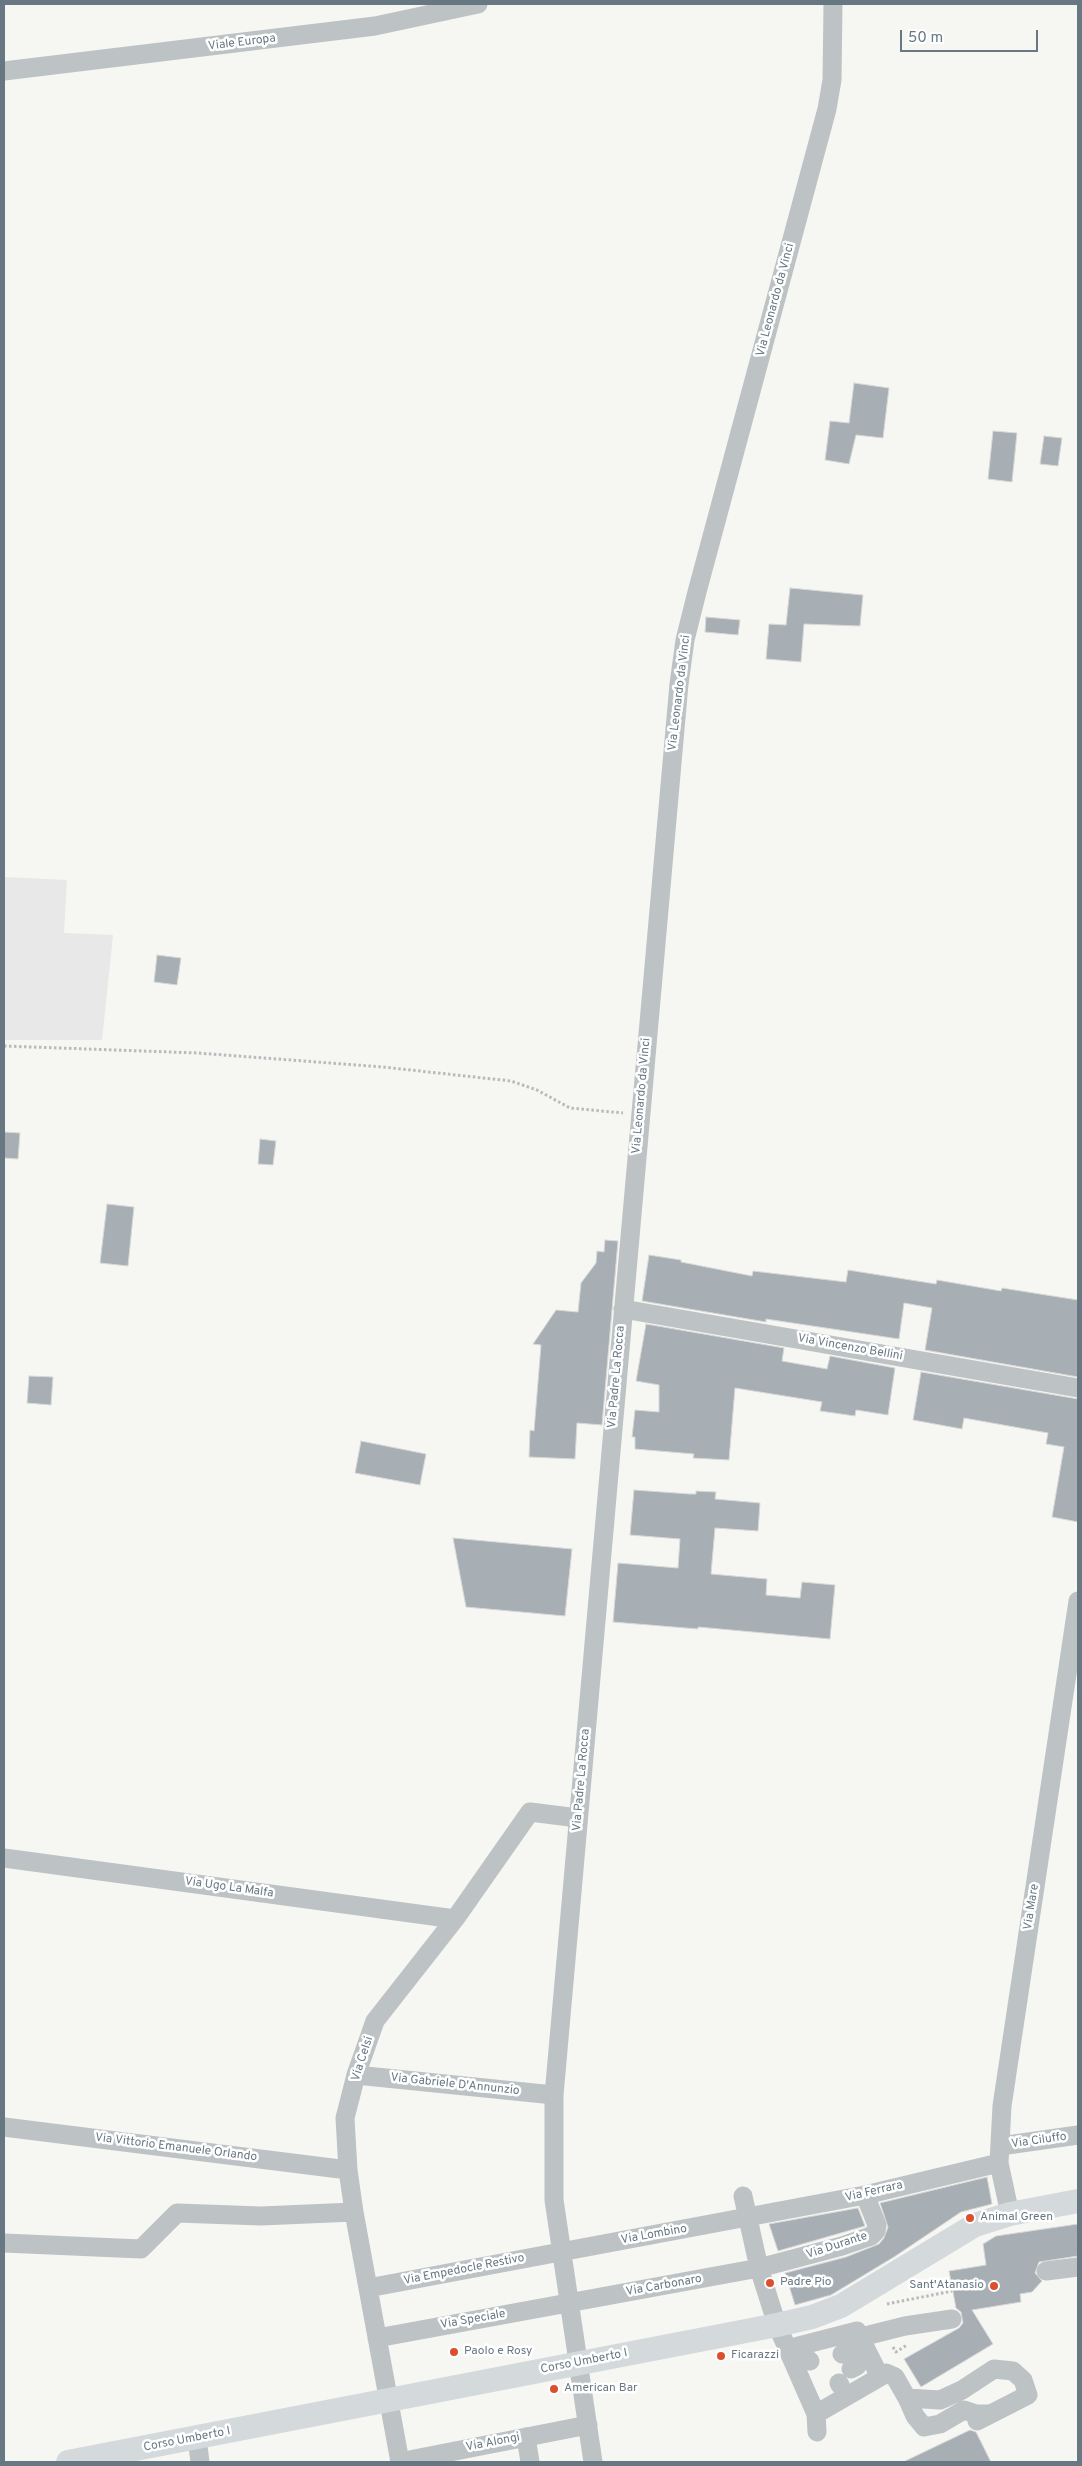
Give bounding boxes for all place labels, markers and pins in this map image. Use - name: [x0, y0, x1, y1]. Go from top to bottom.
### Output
- place label: Animal Green: [980, 2211, 1053, 2225]
- marker: Animal Green: [964, 2212, 976, 2224]
- place label: Padre Pio: [780, 2276, 832, 2290]
- marker: Padre Pio: [764, 2277, 776, 2289]
- place label: Sant'Atanasio: [909, 2279, 984, 2293]
- marker: Sant'Atanasio: [988, 2280, 1000, 2292]
- place label: Paolo e Rosy: [464, 2345, 532, 2359]
- marker: Paolo e Rosy: [448, 2346, 460, 2358]
- place label: Ficarazzi: [731, 2349, 779, 2363]
- marker: Ficarazzi: [715, 2350, 727, 2362]
- place label: American Bar: [564, 2382, 638, 2396]
- marker: American Bar: [548, 2383, 560, 2395]

